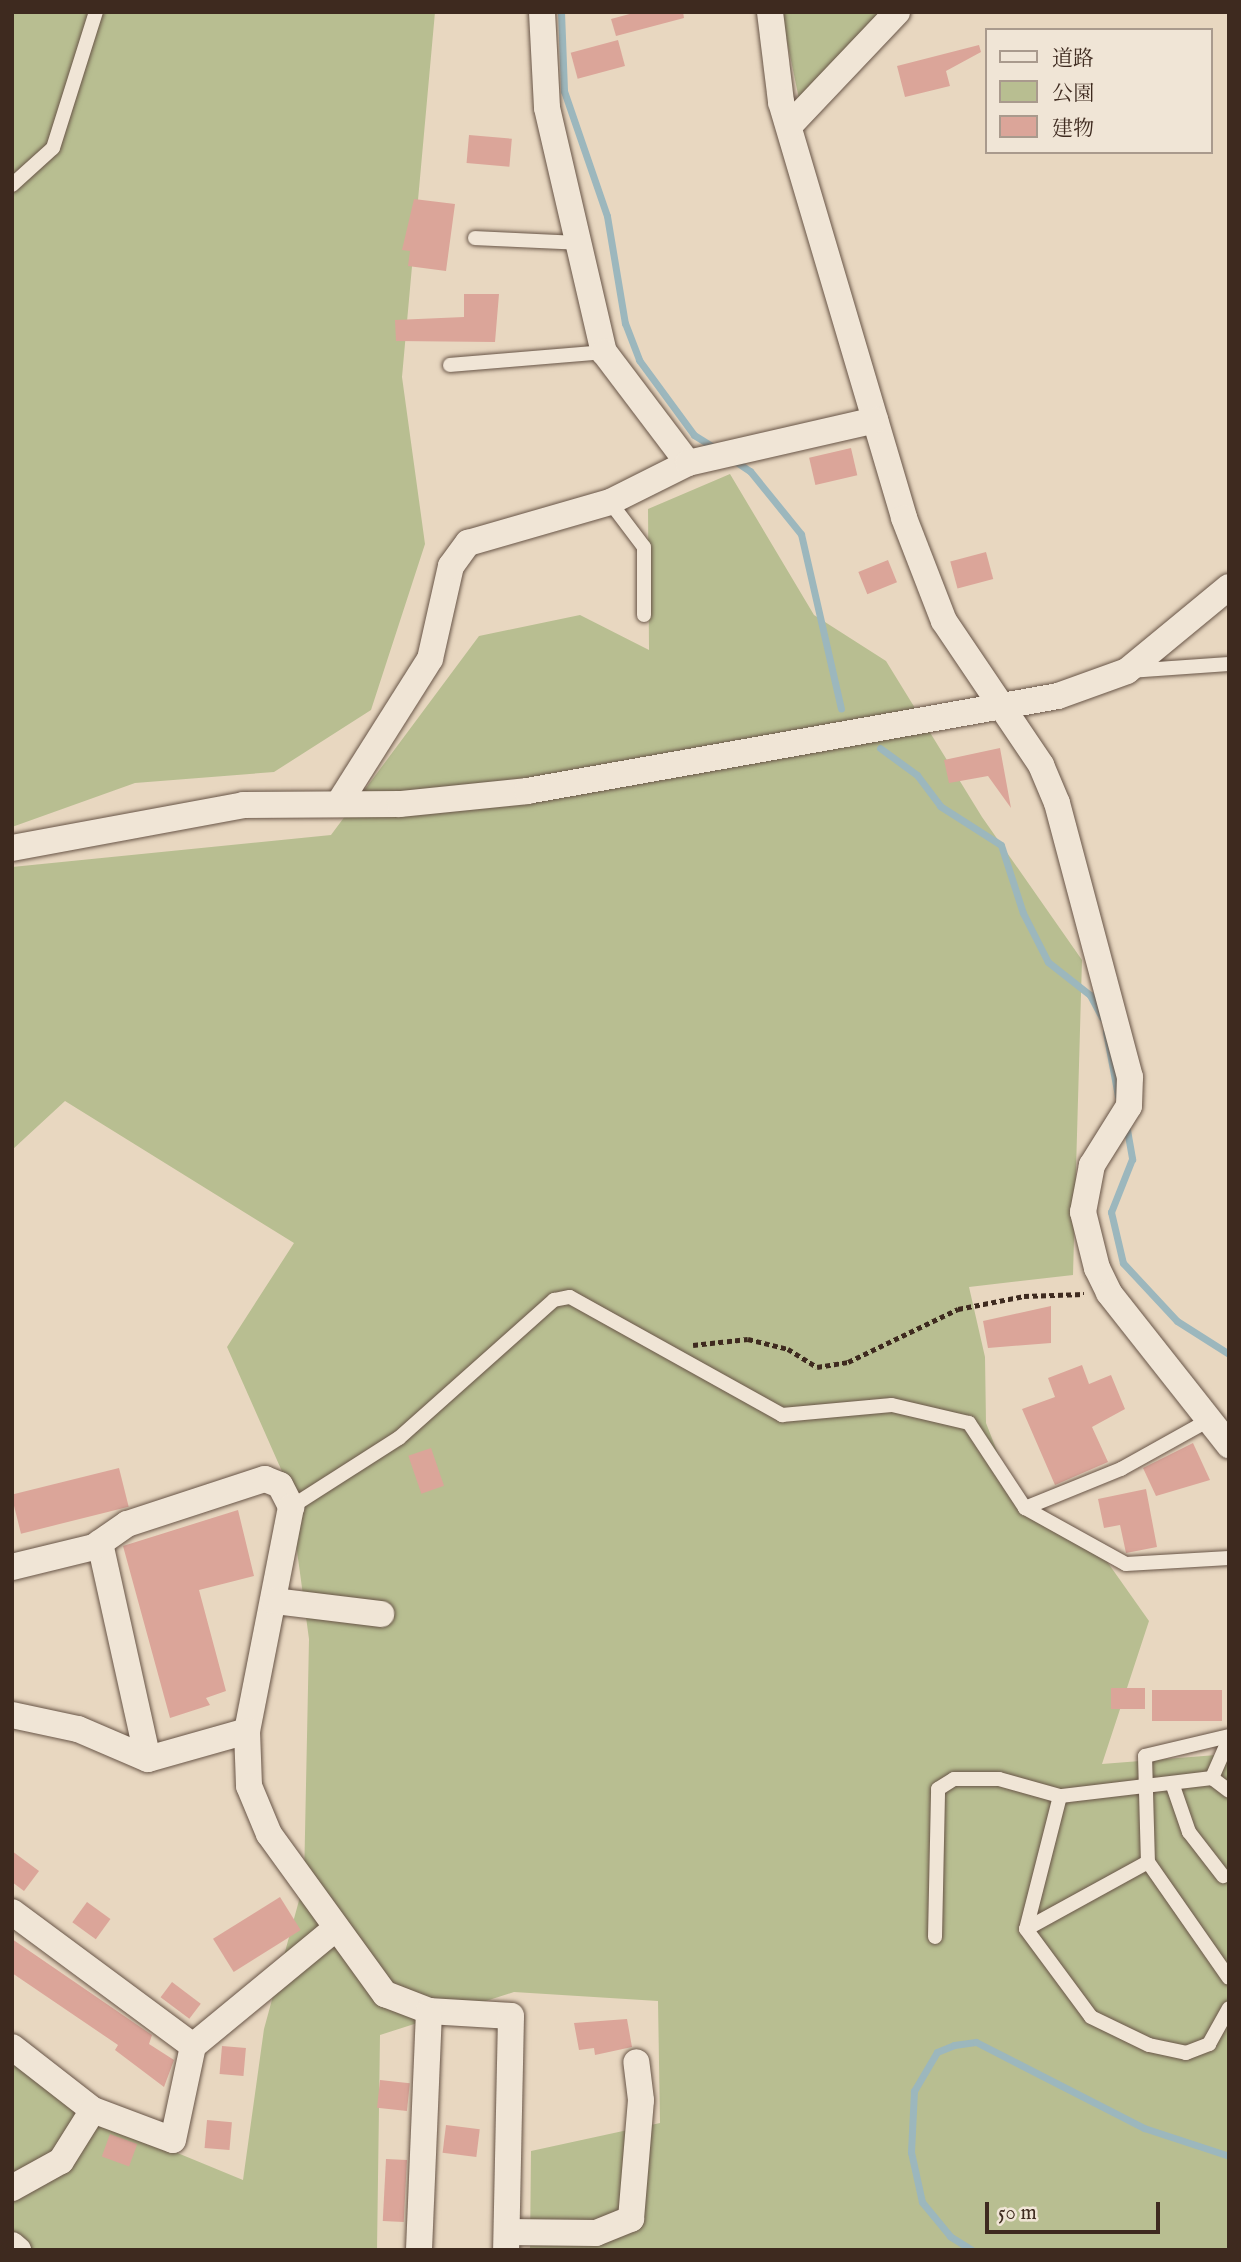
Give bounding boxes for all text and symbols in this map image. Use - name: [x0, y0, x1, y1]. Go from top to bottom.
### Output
- legend: [986, 28, 1213, 154]
- text: 道路: [1052, 46, 1094, 73]
- text: 公園: [1052, 81, 1094, 108]
- text: 建物: [1052, 116, 1094, 143]
- scale bar: [989, 2188, 1164, 2232]
- text: 50 m: [998, 2200, 1037, 2227]

